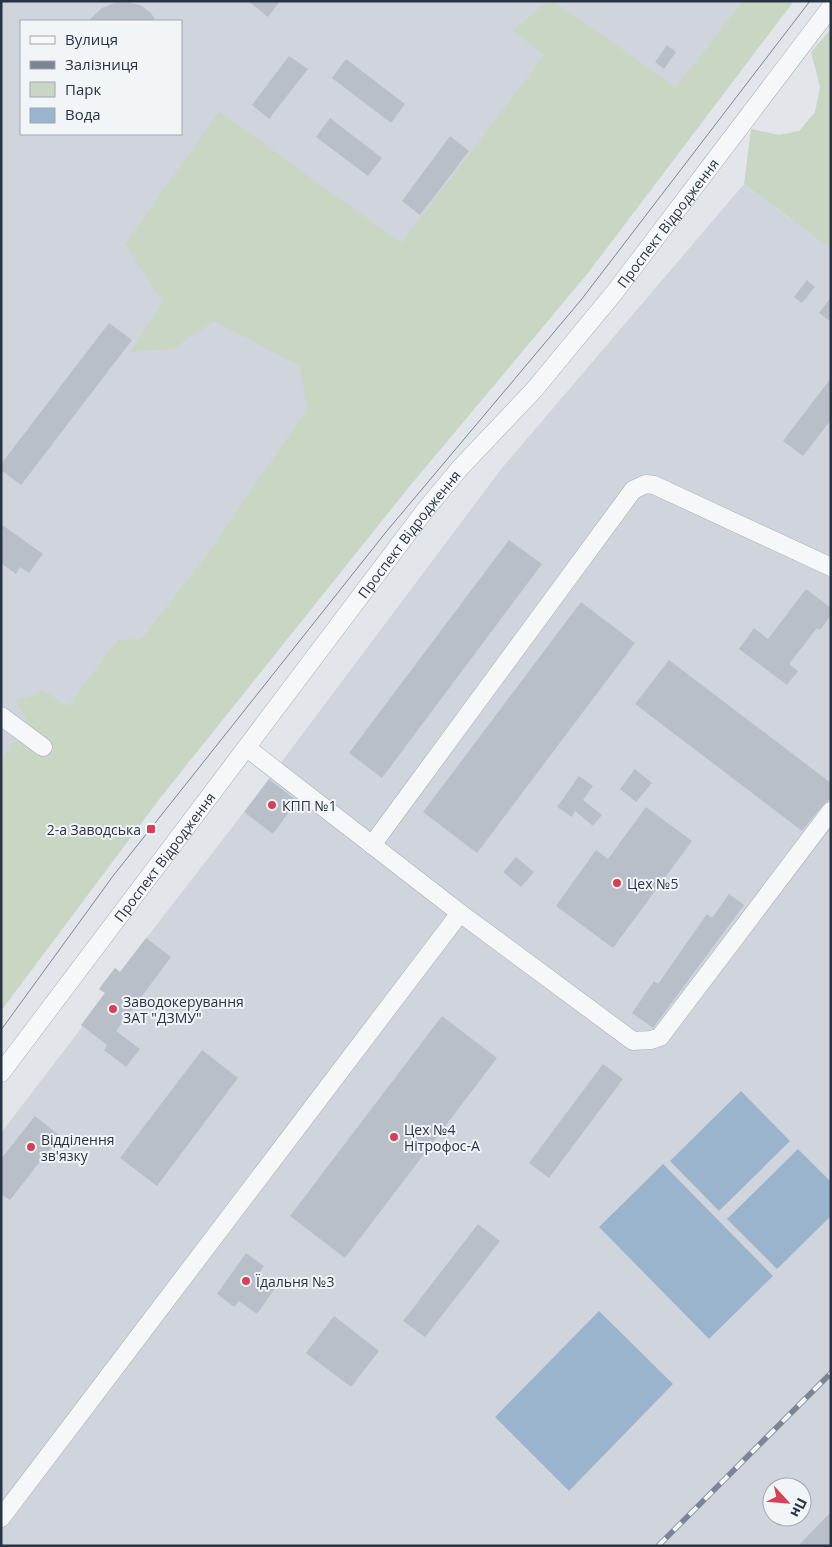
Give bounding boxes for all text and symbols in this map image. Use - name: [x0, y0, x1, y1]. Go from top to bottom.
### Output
- legend: [20, 20, 182, 135]
- text: Вулиця: [65, 29, 118, 49]
- text: Залізниця: [65, 54, 138, 74]
- text: Парк: [65, 79, 101, 99]
- text: Вода: [65, 104, 101, 124]
- street label: Проспект Відродження: [612, 154, 722, 291]
- street label: Проспект Відродження: [353, 466, 464, 602]
- street label: Проспект Відродження: [109, 788, 219, 925]
- place label: КПП №1: [282, 796, 337, 815]
- marker: КПП №1: [266, 799, 278, 811]
- place label: 2-а Заводська: [47, 820, 141, 839]
- marker: 2-а Заводська: [145, 823, 157, 835]
- place label: Цех №5: [627, 874, 678, 893]
- marker: Цех №5: [611, 877, 623, 889]
- place label: Заводокерування ЗАТ "ДЗМУ": [123, 992, 244, 1027]
- marker: Заводокерування ЗАТ "ДЗМУ": [107, 1003, 119, 1015]
- place label: Цех №4 Нітрофос-А: [404, 1120, 480, 1155]
- place label: Відділення зв'язку: [41, 1130, 115, 1165]
- marker: Цех №4 Нітрофос-А: [388, 1131, 400, 1143]
- marker: Відділення зв'язку: [25, 1141, 37, 1153]
- place label: Їдальня №3: [256, 1272, 335, 1291]
- marker: Їдальня №3: [240, 1275, 252, 1287]
- north arrow: [762, 1477, 812, 1527]
- text: Пн: [786, 1495, 812, 1521]

